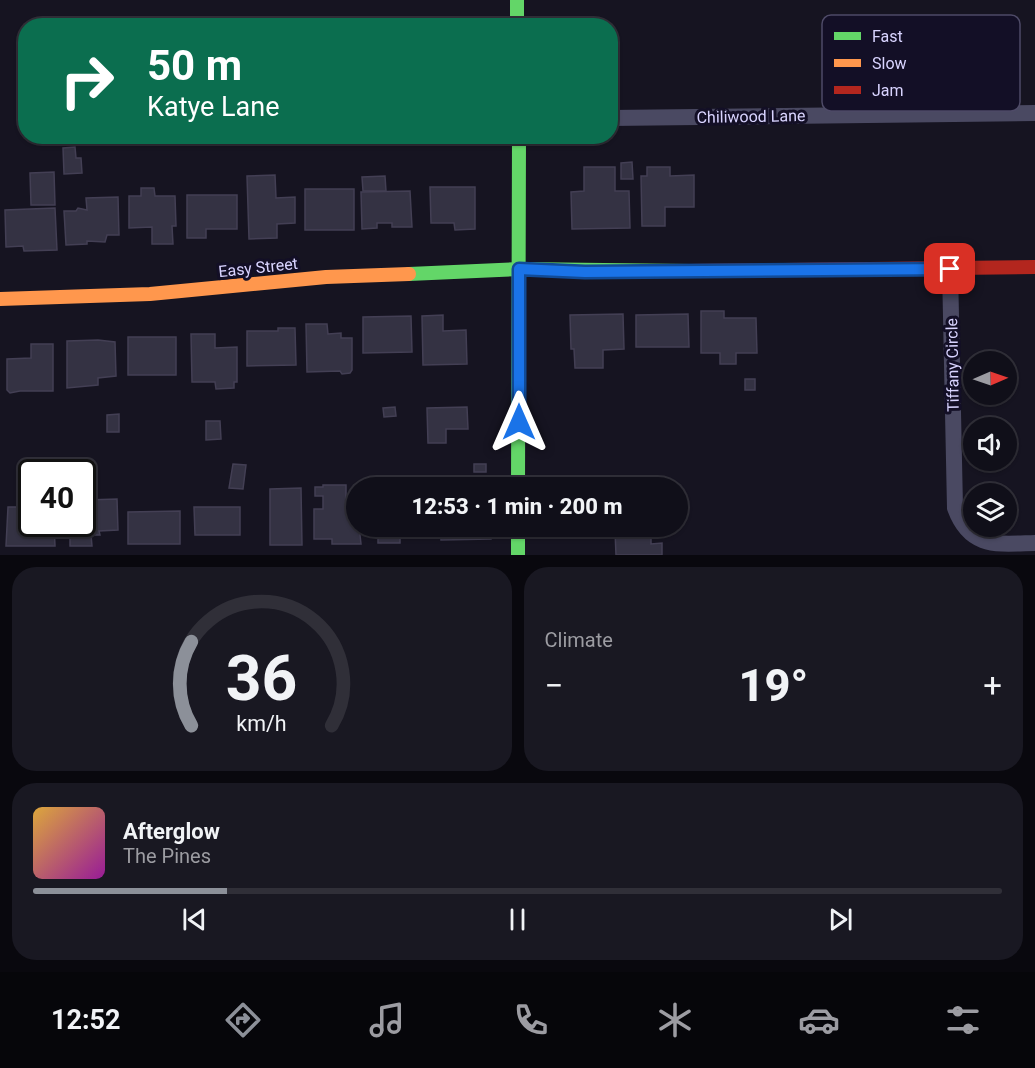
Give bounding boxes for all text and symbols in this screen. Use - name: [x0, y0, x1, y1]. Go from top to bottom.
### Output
- legend: [822, 15, 1020, 111]
- text: Fast: [872, 27, 903, 46]
- text: 50 m: [147, 41, 242, 90]
- icon: right: [48, 42, 126, 120]
- text: Slow: [872, 54, 907, 73]
- text: Jam: [872, 81, 904, 100]
- text: Katye Lane: [147, 91, 280, 123]
- street label: Chiliwood Lane: [696, 106, 806, 127]
- pin: [924, 243, 975, 294]
- icon: arrive: [933, 252, 966, 285]
- street label: Easy Street: [217, 254, 299, 281]
- street label: Tiffany Circle: [942, 318, 963, 412]
- north arrow: [963, 351, 1017, 405]
- map controls: [963, 351, 1017, 537]
- position arrow: [487, 390, 551, 454]
- button: sound: [963, 417, 1017, 471]
- speed limit sign: 40: [18, 459, 96, 537]
- button: layers: [963, 483, 1017, 537]
- text: 12:53 · 1 min · 200 m: [412, 494, 622, 519]
- text: Climate: [545, 628, 613, 652]
- text: 36: [226, 642, 298, 715]
- text: 19°: [739, 659, 808, 712]
- text: −: [545, 666, 563, 705]
- text: +: [983, 666, 1002, 705]
- text: km/h: [237, 711, 287, 736]
- text: Afterglow: [123, 819, 220, 844]
- text: The Pines: [123, 844, 211, 868]
- icon: previous: [178, 903, 211, 936]
- icon: pause: [501, 903, 534, 936]
- icon: next: [824, 903, 857, 936]
- icon: directions: [222, 999, 264, 1041]
- icon: music: [366, 999, 408, 1041]
- icon: phone: [510, 999, 552, 1041]
- icon: climate: [654, 999, 696, 1041]
- icon: car: [798, 999, 840, 1041]
- icon: filters: [942, 999, 984, 1041]
- text: 12:52: [51, 1004, 121, 1036]

